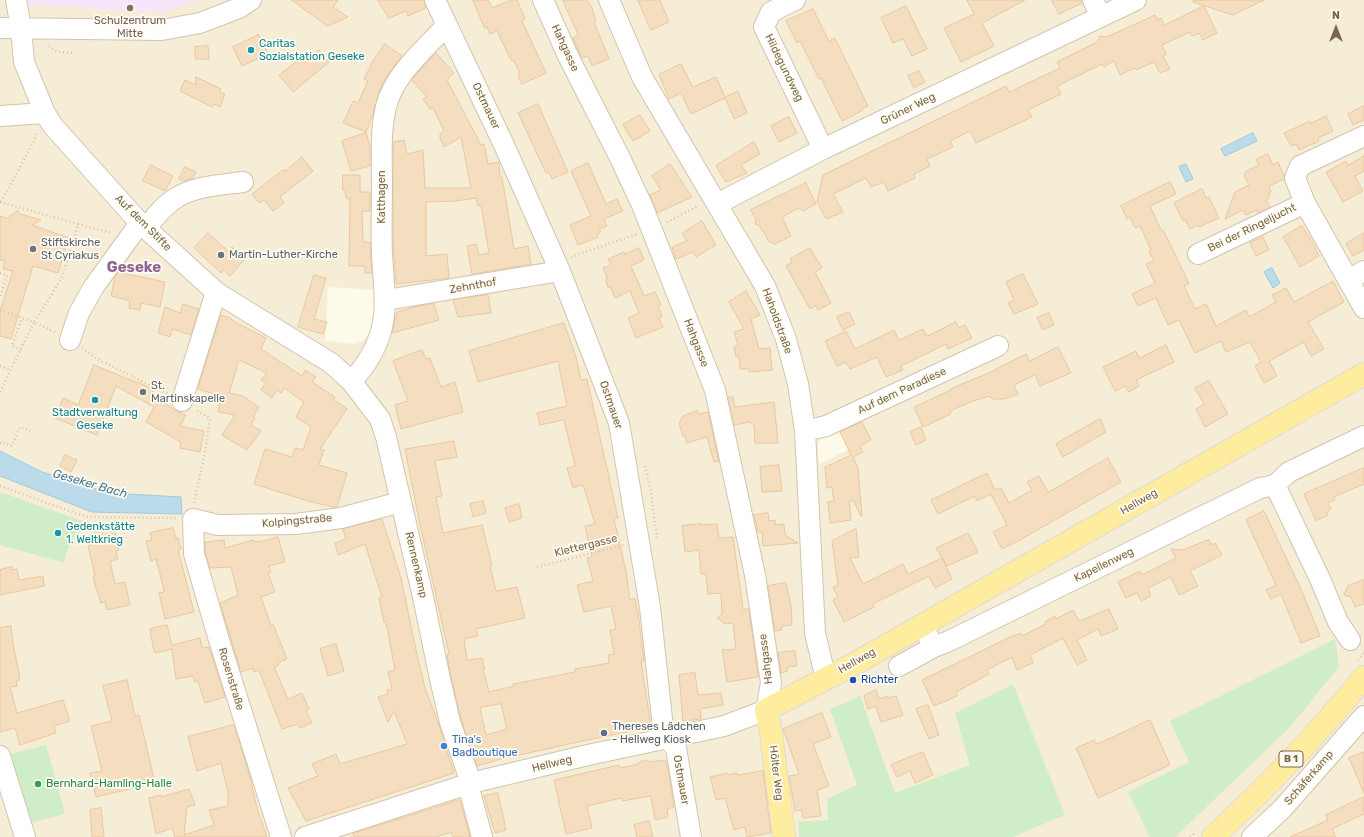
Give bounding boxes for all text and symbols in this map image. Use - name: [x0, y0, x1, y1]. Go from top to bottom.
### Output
- marker: Schulzentrum Mitte: [125, 3, 135, 13]
- north arrow: [1316, 8, 1356, 48]
- text: N: [1332, 9, 1340, 22]
- place label: Schulzentrum Mitte: [94, 14, 166, 40]
- street label: Hahgasse: [548, 22, 582, 74]
- street label: Hildegundweg: [762, 32, 806, 104]
- place label: Caritas Sozialstation Geseke: [259, 37, 365, 63]
- marker: Caritas Sozialstation Geseke: [246, 45, 256, 55]
- street label: Ostmauer: [469, 81, 503, 131]
- street label: Grüner Weg: [878, 90, 938, 128]
- street label: Katthagen: [375, 170, 389, 224]
- street label: Auf dem Stifte: [112, 192, 174, 254]
- street label: Bei der Ringeljucht: [1206, 201, 1298, 255]
- place label: Stiftskirche St Cyriakus: [41, 236, 100, 262]
- marker: Stiftskirche St Cyriakus: [28, 244, 38, 254]
- place label: Martin-Luther-Kirche: [229, 248, 338, 262]
- marker: Martin-Luther-Kirche: [216, 250, 226, 260]
- district label: Geseke: [107, 259, 161, 277]
- street label: Zehnthof: [449, 275, 497, 297]
- street label: Haholdstraße: [759, 286, 795, 356]
- street label: Hahgasse: [681, 317, 711, 369]
- street label: Auf dem Paradiese: [856, 365, 948, 417]
- place label: St. Martinskapelle: [151, 379, 225, 405]
- street label: Ostmauer: [597, 379, 625, 431]
- marker: St. Martinskapelle: [138, 387, 148, 397]
- marker: Stadtverwaltung Geseke: [90, 395, 100, 405]
- place label: Stadtverwaltung Geseke: [52, 406, 138, 432]
- water label: Geseker Bach: [51, 466, 129, 502]
- street label: Hellweg: [1118, 486, 1160, 518]
- street label: Kolpingstraße: [261, 511, 333, 531]
- place label: Gedenkstätte 1. Weltkrieg: [66, 520, 135, 546]
- marker: Gedenkstätte 1. Weltkrieg: [53, 528, 63, 538]
- street label: Rennenkamp: [402, 531, 430, 599]
- street label: Klettergasse: [553, 532, 619, 560]
- street label: Kapellenweg: [1072, 545, 1136, 585]
- street label: Hahgasse: [756, 633, 776, 685]
- street label: Hellweg: [836, 645, 878, 677]
- street label: Rosenstraße: [215, 646, 247, 712]
- place label: Richter: [861, 673, 898, 687]
- marker: Richter: [848, 675, 858, 685]
- place label: Thereses Lädchen - Hellweg Kiosk: [612, 720, 706, 746]
- marker: Thereses Lädchen - Hellweg Kiosk: [599, 728, 609, 738]
- place label: Tina's Badboutique: [452, 733, 518, 759]
- marker: Tina's Badboutique: [439, 741, 449, 751]
- street label: Hölter Weg: [766, 745, 786, 801]
- street label: Schäferkamp: [1282, 748, 1336, 808]
- road number: B 1: [1279, 751, 1303, 767]
- street label: Hellweg: [531, 753, 573, 775]
- street label: Ostmauer: [670, 754, 692, 806]
- place label: Bernhard-Hamling-Halle: [46, 777, 172, 791]
- marker: Bernhard-Hamling-Halle: [33, 779, 43, 789]

